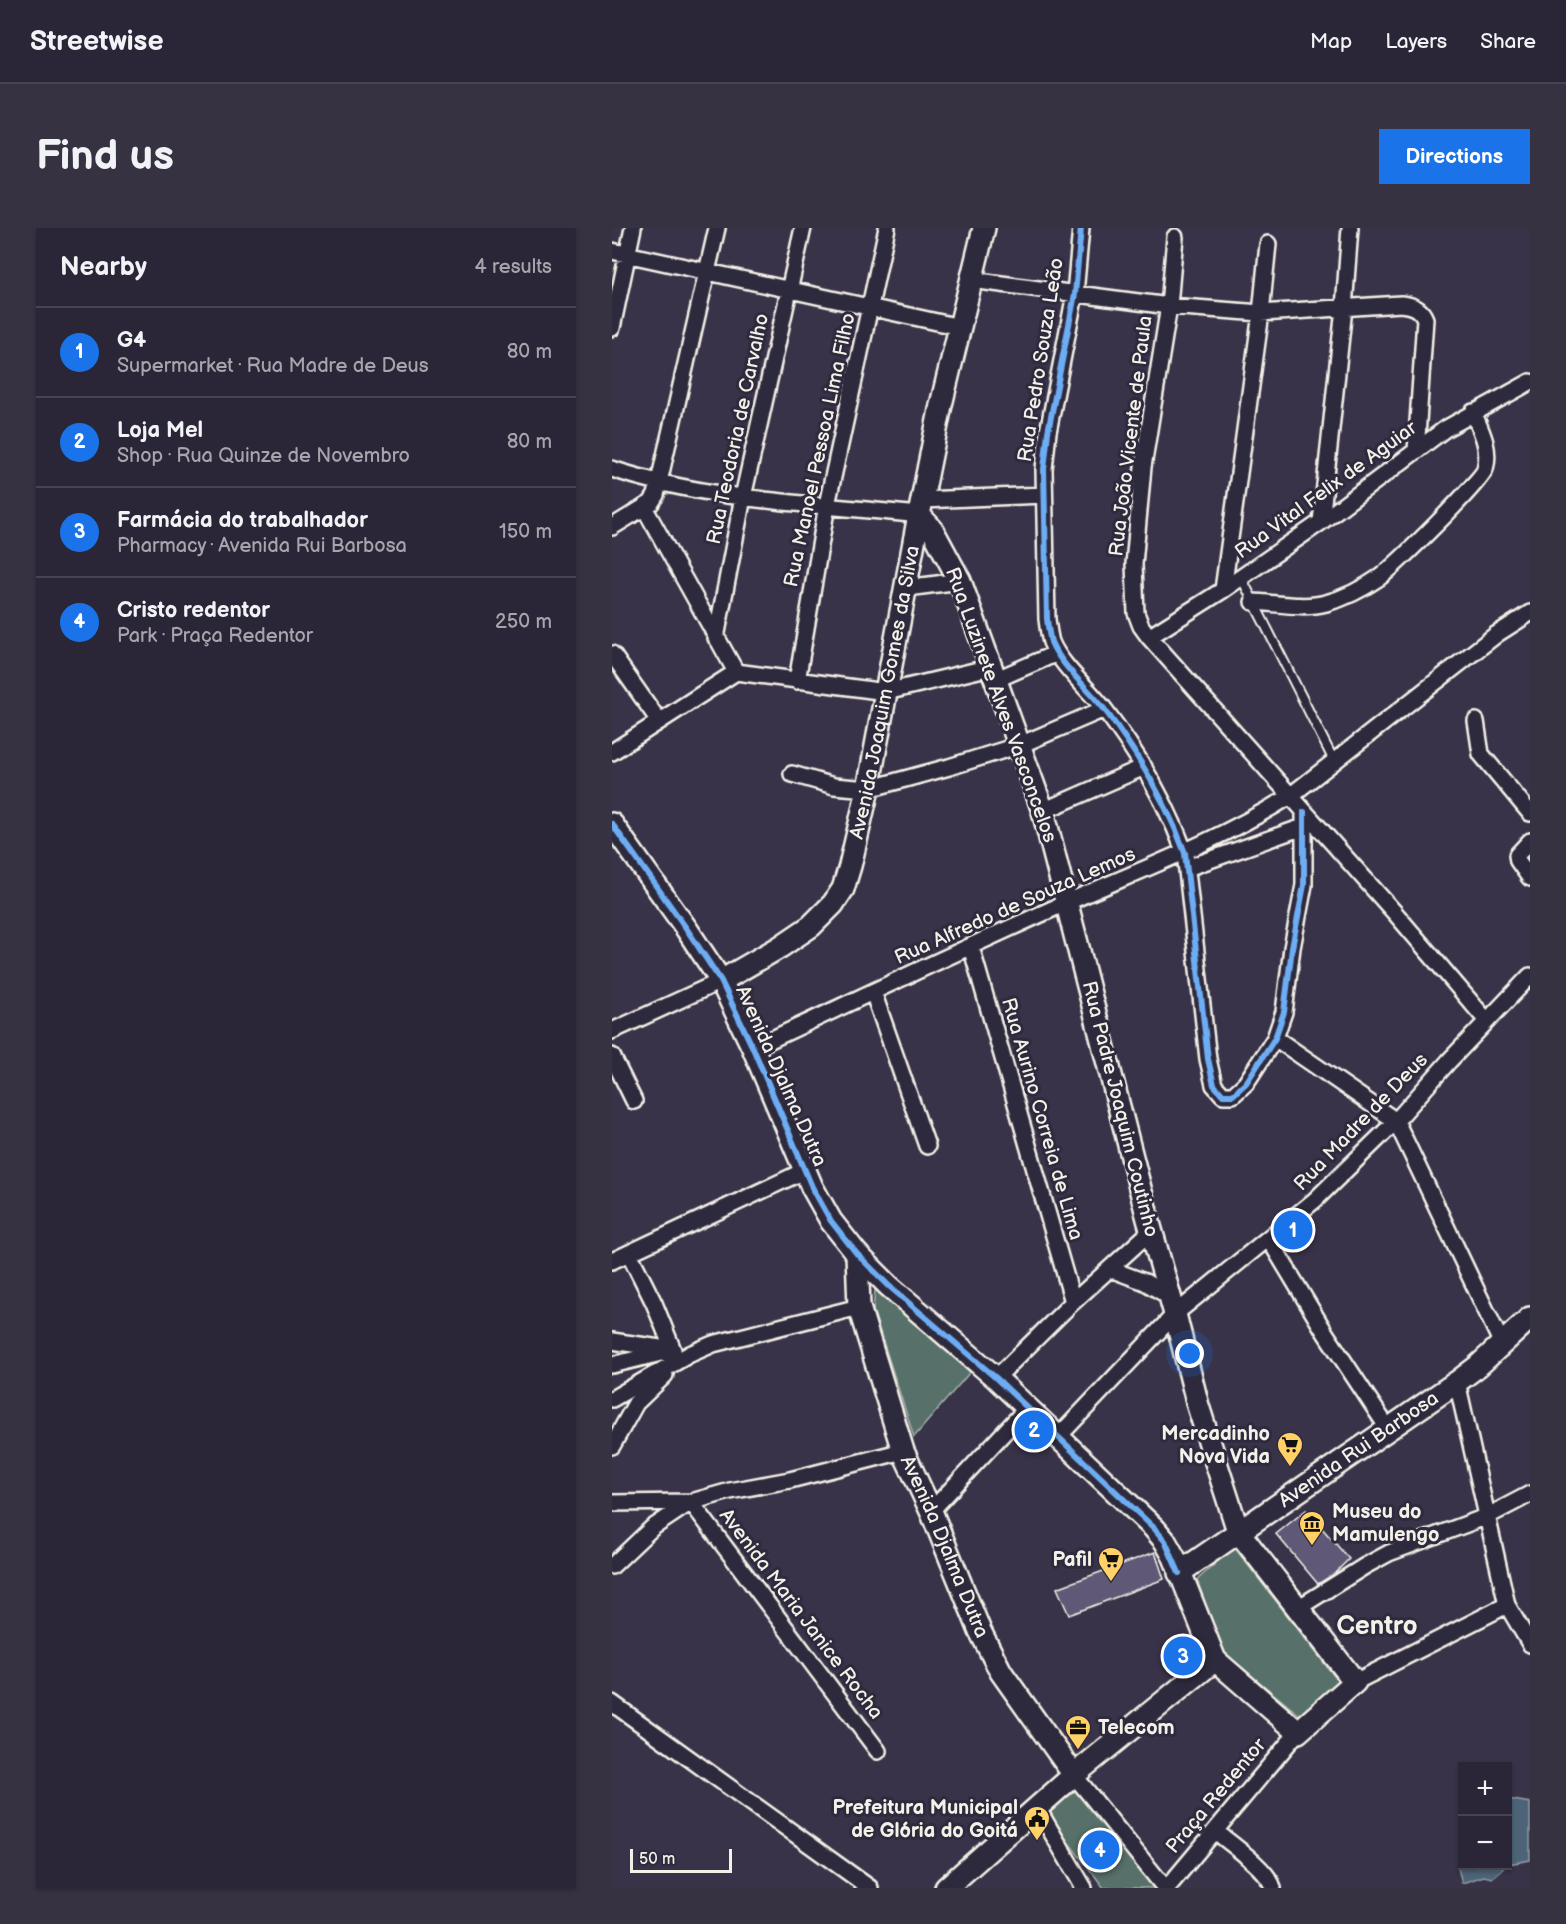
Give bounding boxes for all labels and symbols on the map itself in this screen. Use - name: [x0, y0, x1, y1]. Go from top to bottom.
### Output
- street label: Rua Pedro Souza Leão: [1013, 256, 1069, 464]
- street label: Rua Manoel Pessoa Lima Filho: [779, 311, 861, 589]
- street label: Rua Teodoria de Carvalho: [702, 312, 774, 546]
- street label: Rua João Vicente de Paula: [1104, 314, 1158, 558]
- street label: Rua Vital Felix de Aguiar: [1230, 416, 1422, 564]
- street label: Avenida Joaquim Gomes da Silva: [845, 544, 925, 841]
- street label: Rua Luzinete Alves Vasconcelos: [940, 564, 1062, 846]
- street label: Rua Alfredo de Souza Lemos: [891, 842, 1139, 970]
- street label: Rua Padre Joaquim Coutinho: [1077, 979, 1163, 1239]
- street label: Avenida Djalma Dutra: [730, 982, 832, 1170]
- street label: Rua Aurino Correia de Lima: [996, 995, 1088, 1243]
- street label: Rua Madre de Deus: [1289, 1048, 1433, 1196]
- pin: 1: [1274, 1208, 1312, 1252]
- your location: [1175, 1339, 1204, 1368]
- street label: Avenida Rui Barbosa: [1274, 1386, 1443, 1513]
- pin: 2: [1014, 1408, 1054, 1452]
- place label: Mercadinho Nova Vida: [1161, 1422, 1270, 1469]
- supermarket icon: Mercadinho Nova Vida: [1275, 1430, 1305, 1468]
- street label: Avenida Djalma Dutra: [895, 1452, 994, 1642]
- place label: Museu do Mamulengo: [1332, 1500, 1439, 1547]
- street label: Avenida Maria Janice Rocha: [714, 1504, 888, 1724]
- museum icon: Museu do Mamulengo: [1297, 1509, 1327, 1547]
- supermarket icon: Pafil: [1096, 1545, 1126, 1583]
- place label: Pafil: [1052, 1548, 1092, 1572]
- district label: Centro: [1336, 1611, 1418, 1642]
- pin: 3: [1164, 1634, 1202, 1678]
- office icon: Telecom: [1063, 1713, 1093, 1751]
- place label: Telecom: [1098, 1716, 1175, 1740]
- street label: Praça Redentor: [1161, 1733, 1272, 1858]
- place label: Prefeitura Municipal de Glória do Goitá: [833, 1796, 1018, 1843]
- public building icon: Prefeitura Municipal de Glória do Goitá: [1022, 1804, 1052, 1842]
- pin: 4: [1080, 1828, 1120, 1872]
- scale bar: [630, 1846, 732, 1874]

